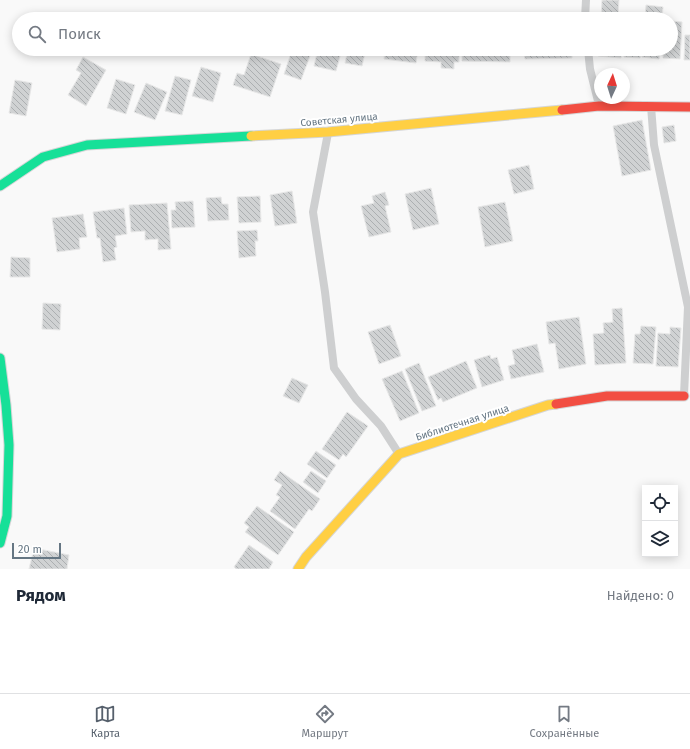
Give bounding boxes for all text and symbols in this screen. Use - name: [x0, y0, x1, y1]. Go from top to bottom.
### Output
- search box: [12, 12, 678, 56]
- icon: search: [26, 23, 48, 45]
- text: Поиск: [58, 25, 101, 43]
- north arrow: [594, 68, 630, 104]
- street label: Советская улица: [300, 111, 378, 129]
- street label: Библиотечная улица: [414, 402, 511, 444]
- map controls: [642, 485, 678, 557]
- button: locate: [642, 485, 678, 521]
- button: layers: [642, 521, 678, 557]
- scale bar: [12, 541, 61, 560]
- text: 20 m: [18, 543, 42, 556]
- text: Рядом: [16, 585, 66, 606]
- text: Найдено: 0: [607, 588, 674, 603]
- tab: Карта: [91, 703, 120, 740]
- tab: Маршрут: [301, 703, 348, 740]
- tab: Сохранённые: [530, 703, 599, 740]

